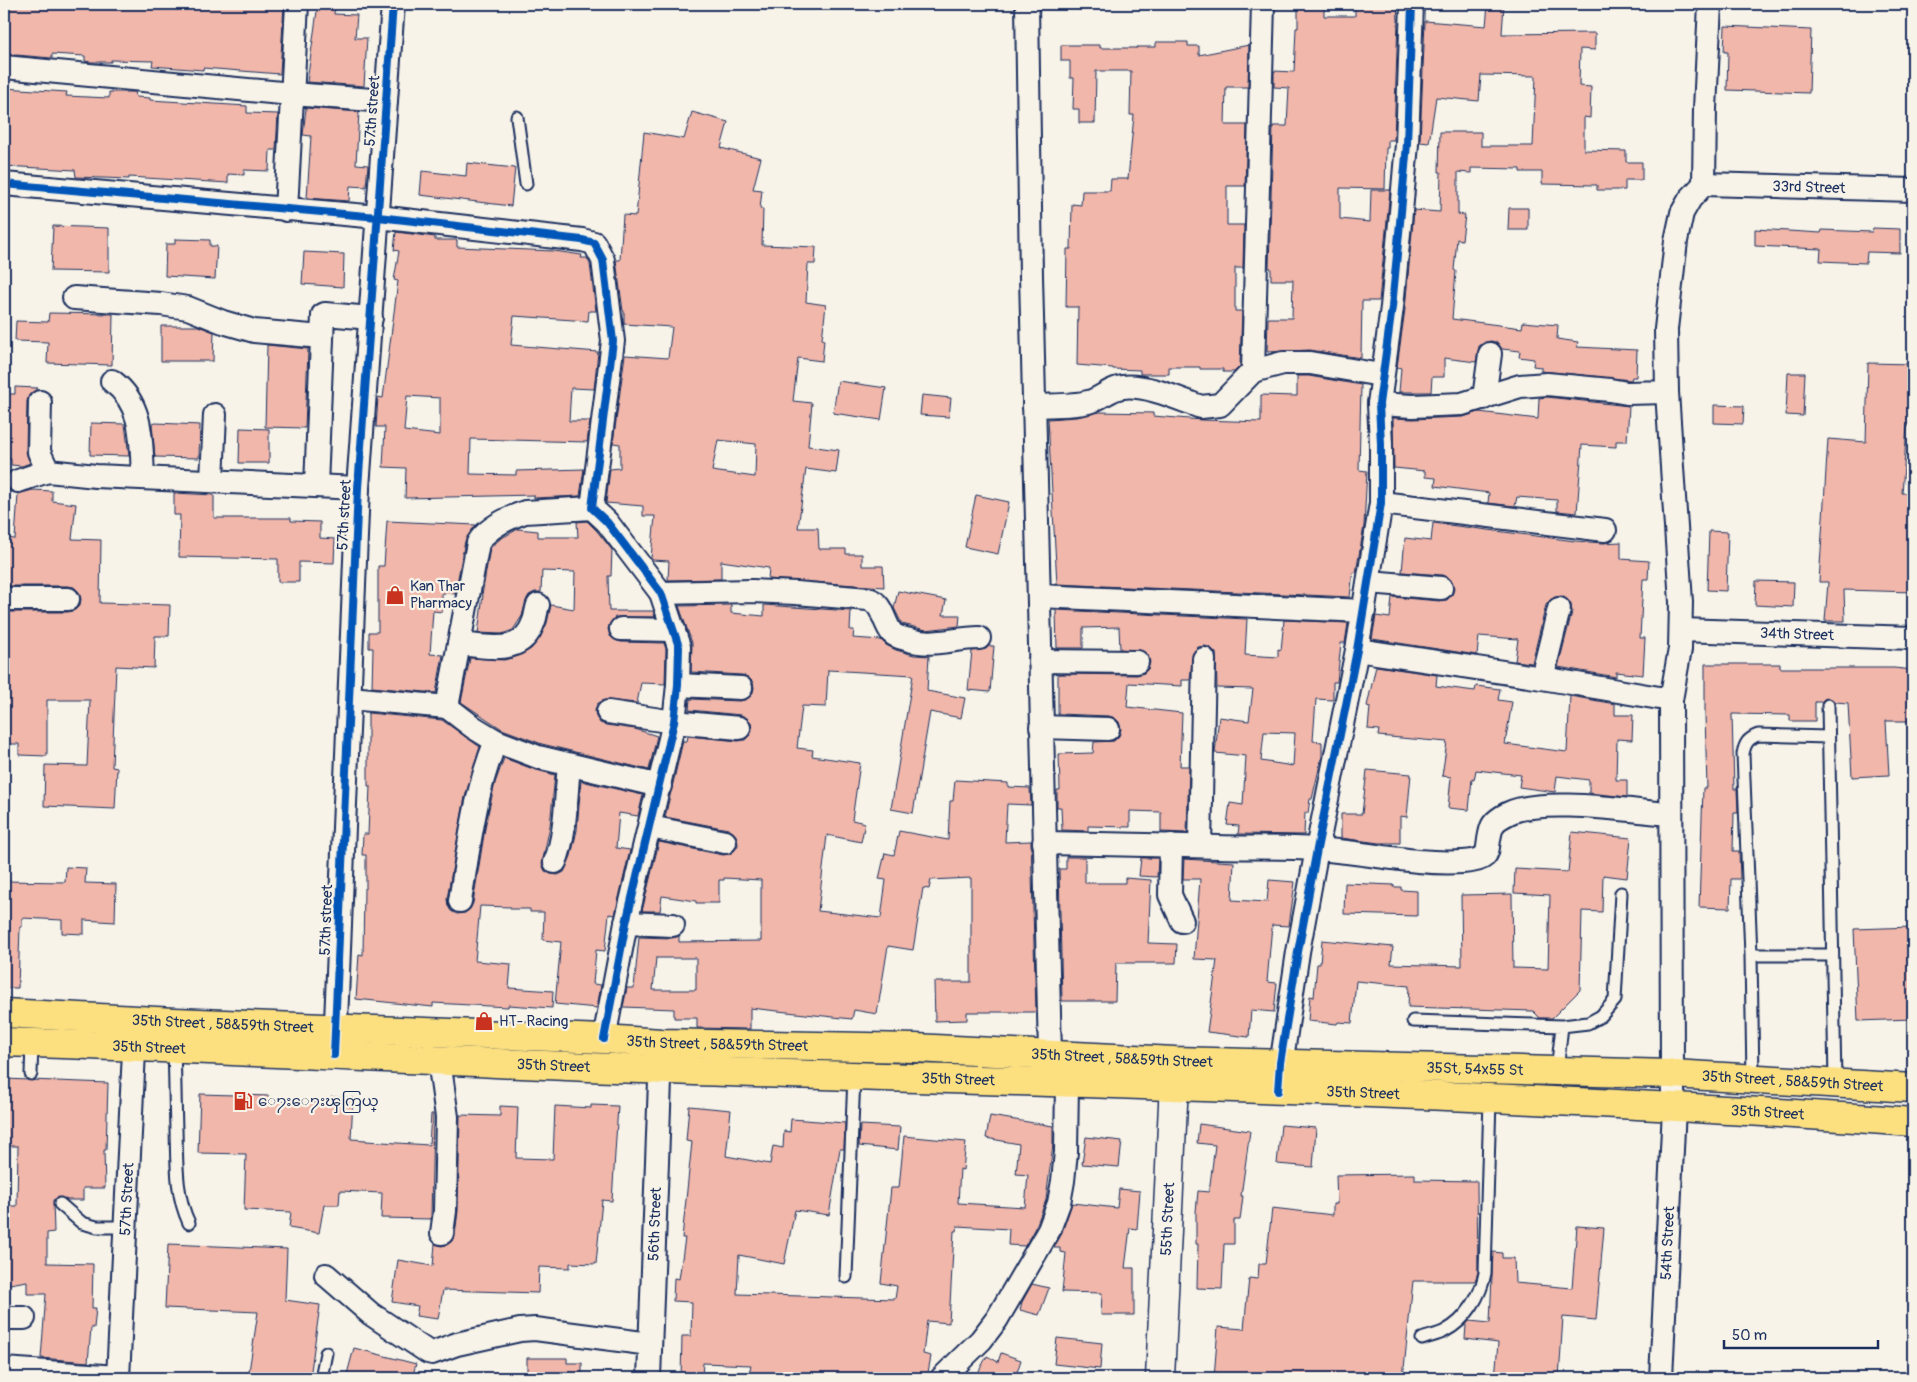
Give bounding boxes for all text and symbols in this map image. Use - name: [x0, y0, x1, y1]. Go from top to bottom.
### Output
- street label: 57th street: [361, 74, 385, 147]
- street label: 33rd Street: [1772, 177, 1847, 198]
- street label: 57th street: [333, 478, 356, 551]
- place label: Kan Thar Pharmacy: [410, 577, 473, 613]
- shop icon: Kan Thar Pharmacy: [384, 584, 406, 606]
- street label: 34th Street: [1760, 624, 1835, 645]
- street label: 57th street: [316, 883, 337, 956]
- shop icon: HT- Racing: [473, 1010, 495, 1032]
- street label: 35th Street , 58&59th Street: [131, 1011, 315, 1038]
- place label: HT- Racing: [499, 1012, 568, 1031]
- street label: 35th Street , 58&59th Street: [626, 1032, 809, 1056]
- street label: 35th Street: [112, 1037, 187, 1059]
- street label: 35th Street , 58&59th Street: [1031, 1045, 1214, 1072]
- street label: 35th Street: [516, 1055, 592, 1077]
- street label: 35St, 54x55 St: [1426, 1059, 1525, 1080]
- street label: 35th Street , 58&59th Street: [1701, 1067, 1885, 1096]
- street label: 35th Street: [921, 1069, 996, 1090]
- street label: 35th Street: [1326, 1082, 1401, 1104]
- fuel station icon: ေ႒းေ႒းၾကြယ္: [232, 1090, 254, 1112]
- place label: ေ႒းေ႒းၾကြယ္: [258, 1091, 379, 1113]
- street label: 35th Street: [1730, 1101, 1806, 1125]
- street label: 57th Street: [116, 1161, 139, 1236]
- street label: 55th Street: [1157, 1181, 1179, 1256]
- street label: 56th Street: [644, 1186, 666, 1261]
- street label: 54th Street: [1657, 1205, 1679, 1281]
- scale bar: [1724, 1317, 1878, 1349]
- text: 50 m: [1732, 1326, 1767, 1345]

